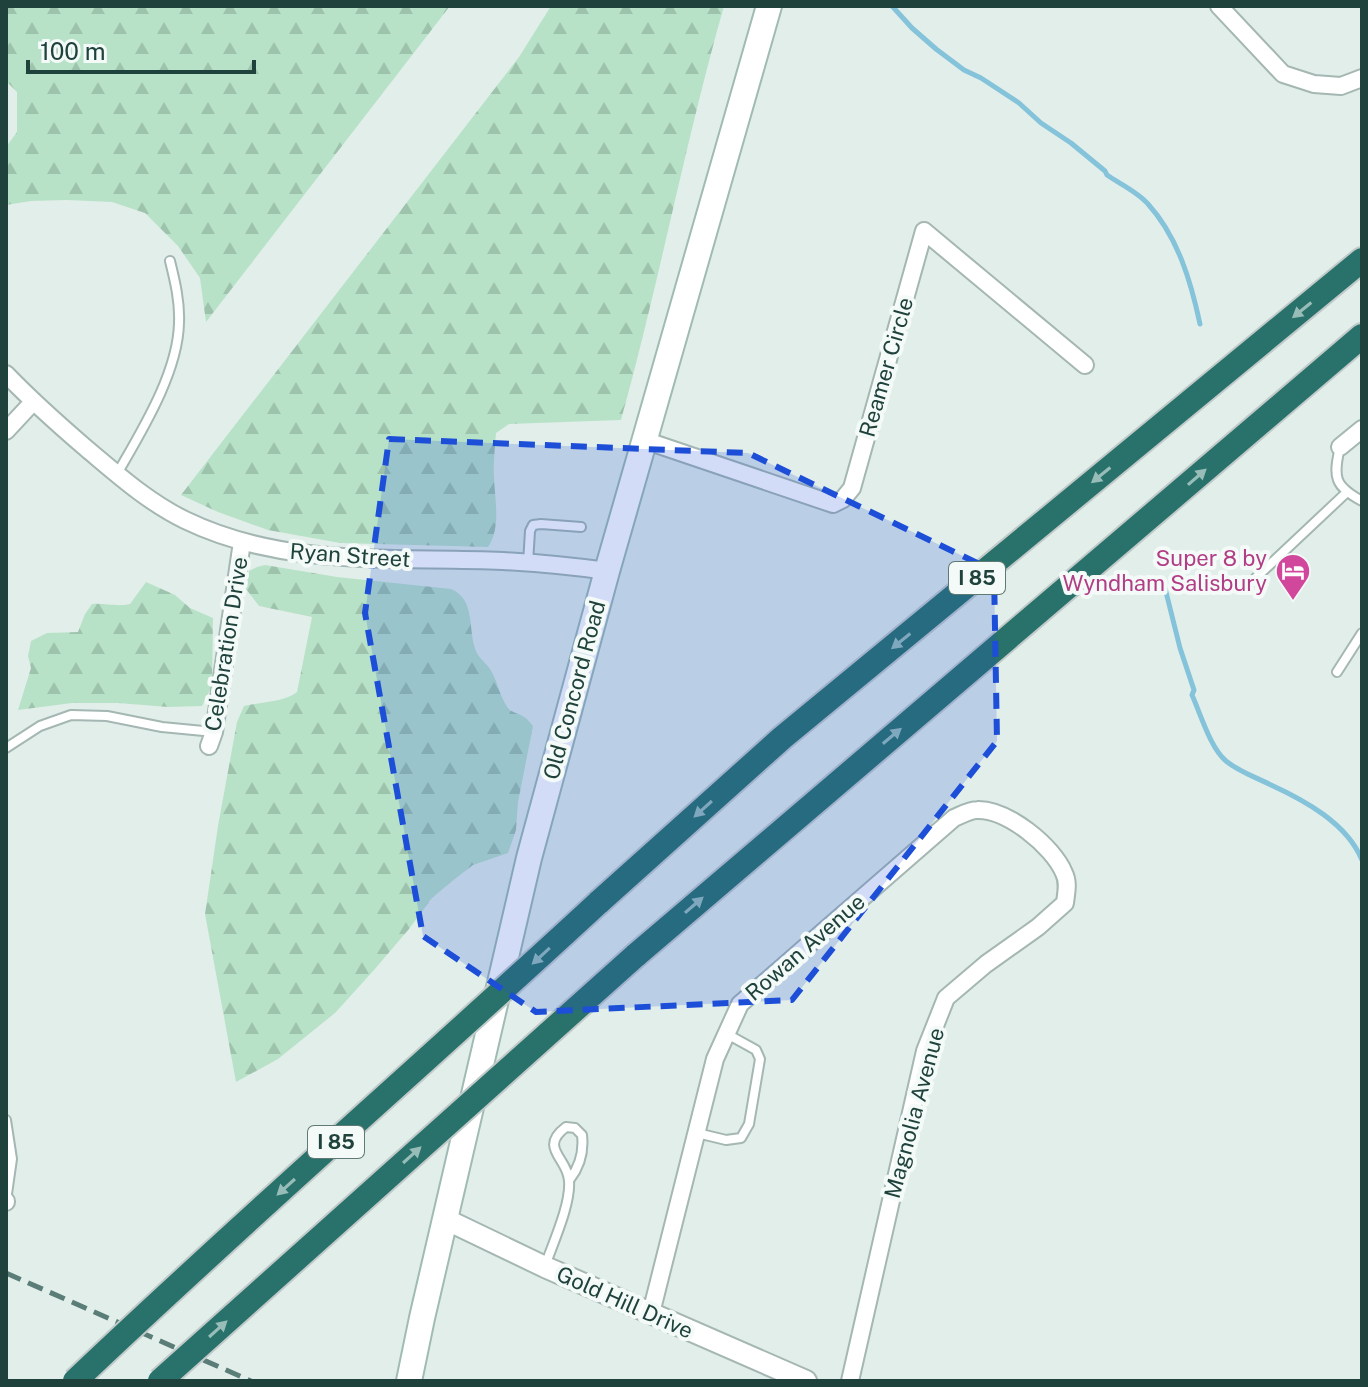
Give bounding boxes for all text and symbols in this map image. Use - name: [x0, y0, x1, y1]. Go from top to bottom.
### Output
- scale bar: [28, 24, 254, 74]
- text: 100 m: [40, 37, 106, 65]
- street label: Reamer Circle: [854, 294, 918, 440]
- one-way arrow: [1292, 301, 1312, 318]
- one-way arrow: [1091, 466, 1111, 483]
- one-way arrow: [1187, 469, 1206, 487]
- street label: Ryan Street: [289, 538, 411, 572]
- place label: Super 8 by Wyndham Salisbury: [1062, 545, 1267, 596]
- hotel icon: Super 8 by Wyndham Salisbury: [1274, 552, 1312, 602]
- street label: Celebration Drive: [199, 555, 253, 733]
- road number: I 85: [949, 562, 1005, 594]
- street label: Old Concord Road: [538, 598, 610, 782]
- one-way arrow: [890, 632, 911, 649]
- one-way arrow: [882, 728, 902, 746]
- one-way arrow: [693, 800, 712, 818]
- street label: Rowan Avenue: [740, 888, 870, 1006]
- one-way arrow: [684, 897, 704, 914]
- one-way arrow: [532, 946, 551, 964]
- street label: Magnolia Avenue: [879, 1025, 949, 1201]
- road number: I 85: [308, 1126, 364, 1158]
- one-way arrow: [401, 1147, 421, 1164]
- one-way arrow: [276, 1177, 295, 1195]
- street label: Gold Hill Drive: [553, 1260, 697, 1344]
- one-way arrow: [208, 1320, 227, 1338]

